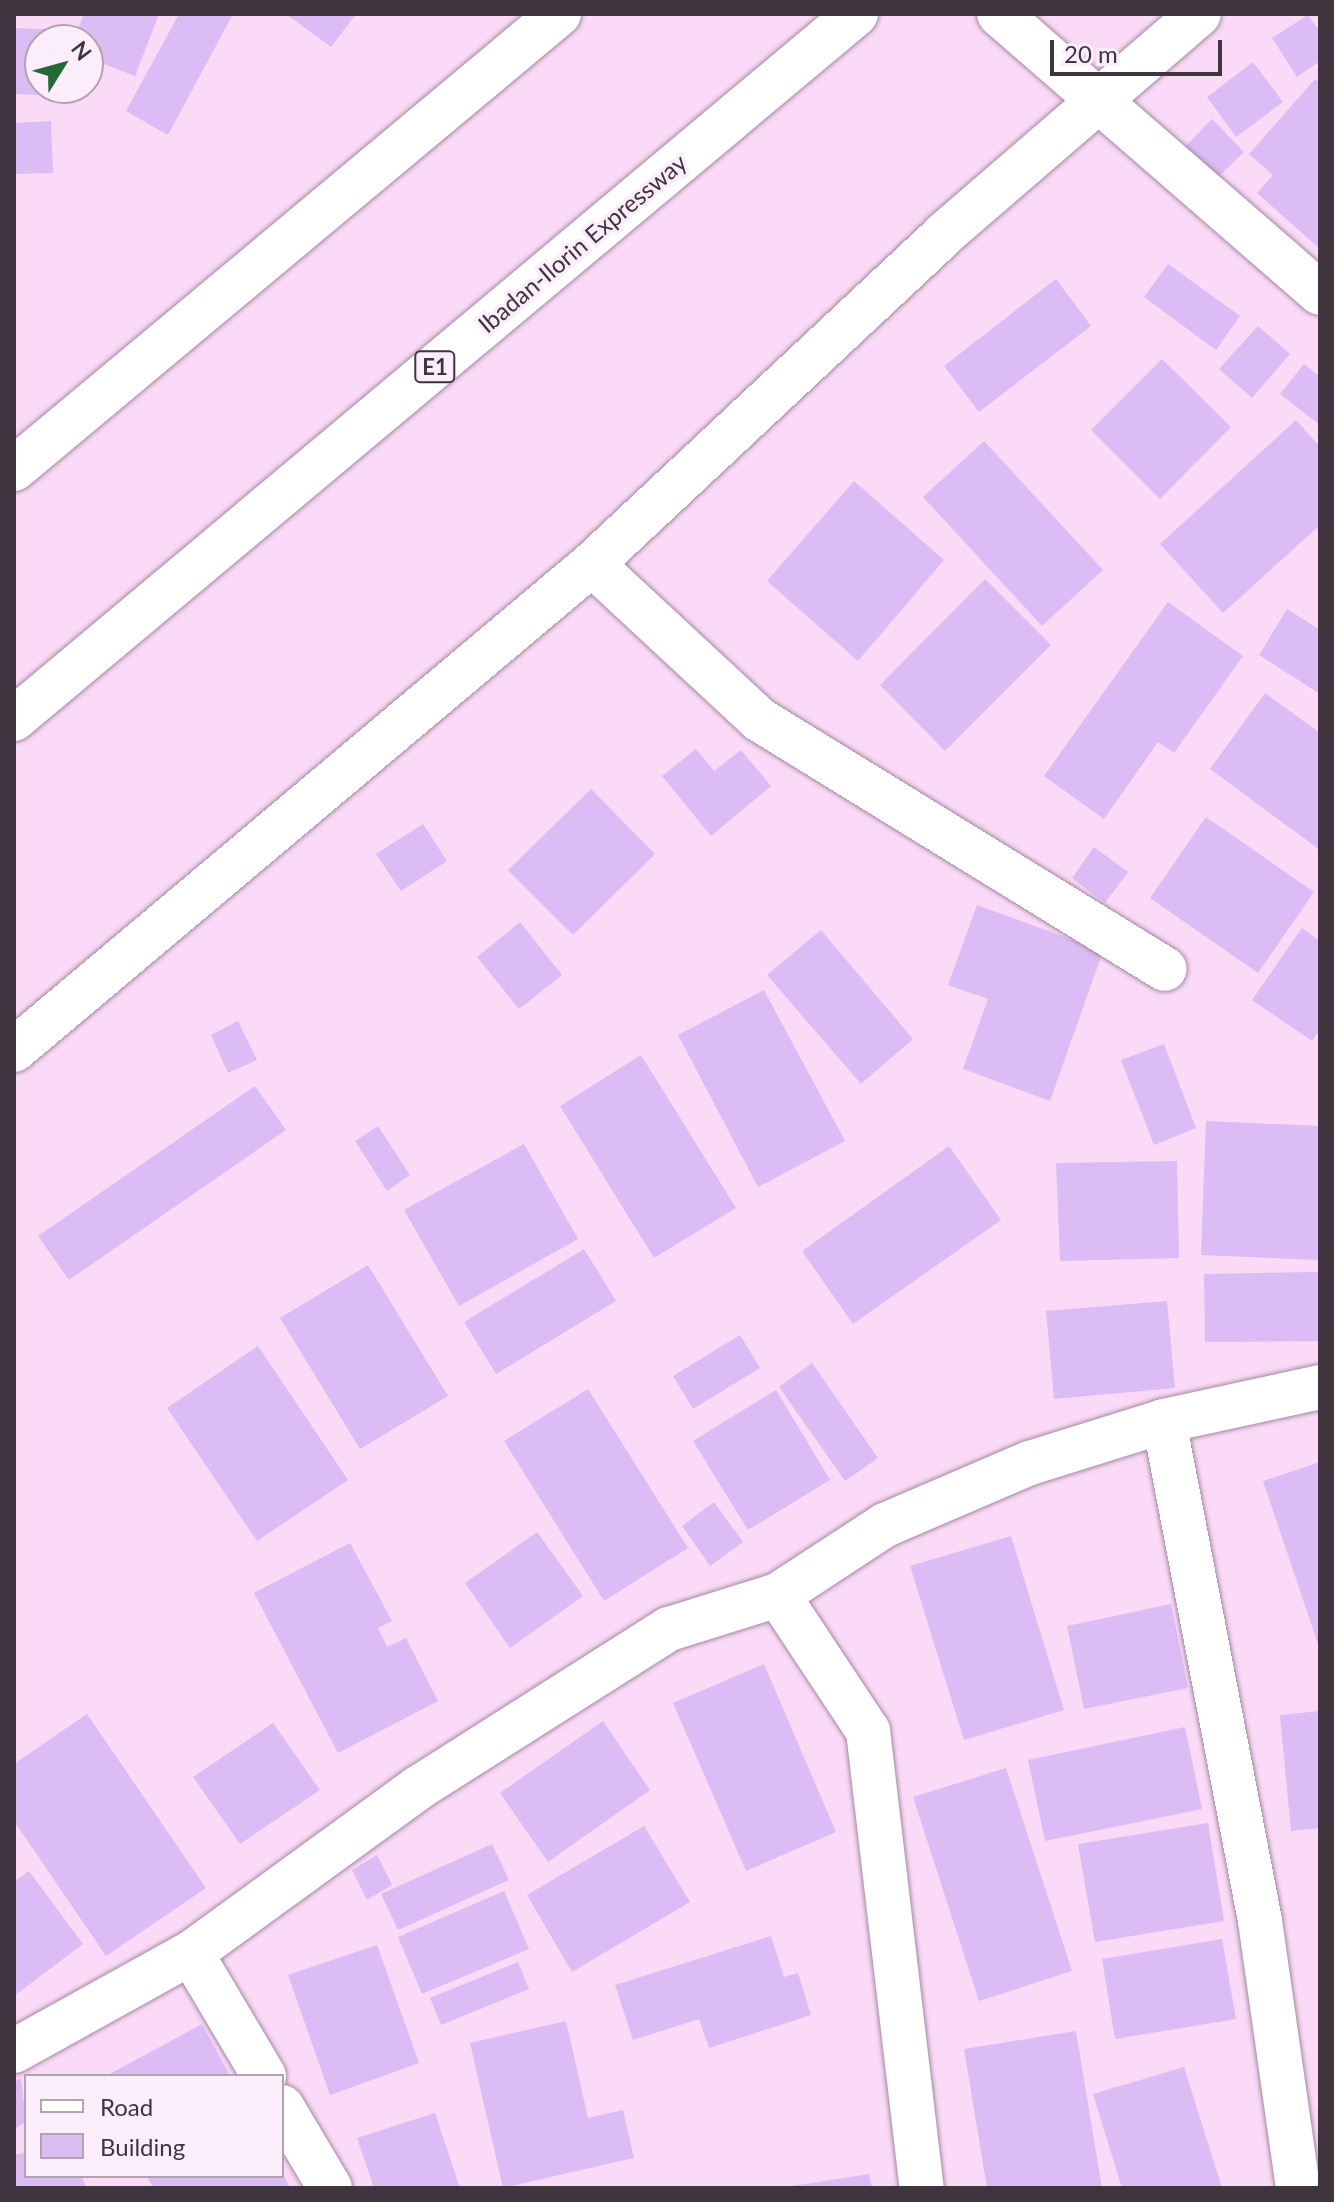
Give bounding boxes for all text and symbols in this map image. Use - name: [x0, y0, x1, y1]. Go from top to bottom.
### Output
- north arrow: [24, 24, 104, 104]
- scale bar: [1054, 24, 1226, 74]
- text: N: [66, 36, 98, 65]
- text: 20 m: [1064, 39, 1118, 68]
- street label: Ibadan-Ilorin Expressway: [472, 147, 692, 339]
- road number: E1: [413, 349, 457, 385]
- legend: [24, 2074, 284, 2178]
- text: Road: [100, 2092, 153, 2121]
- text: Building: [100, 2132, 185, 2161]

